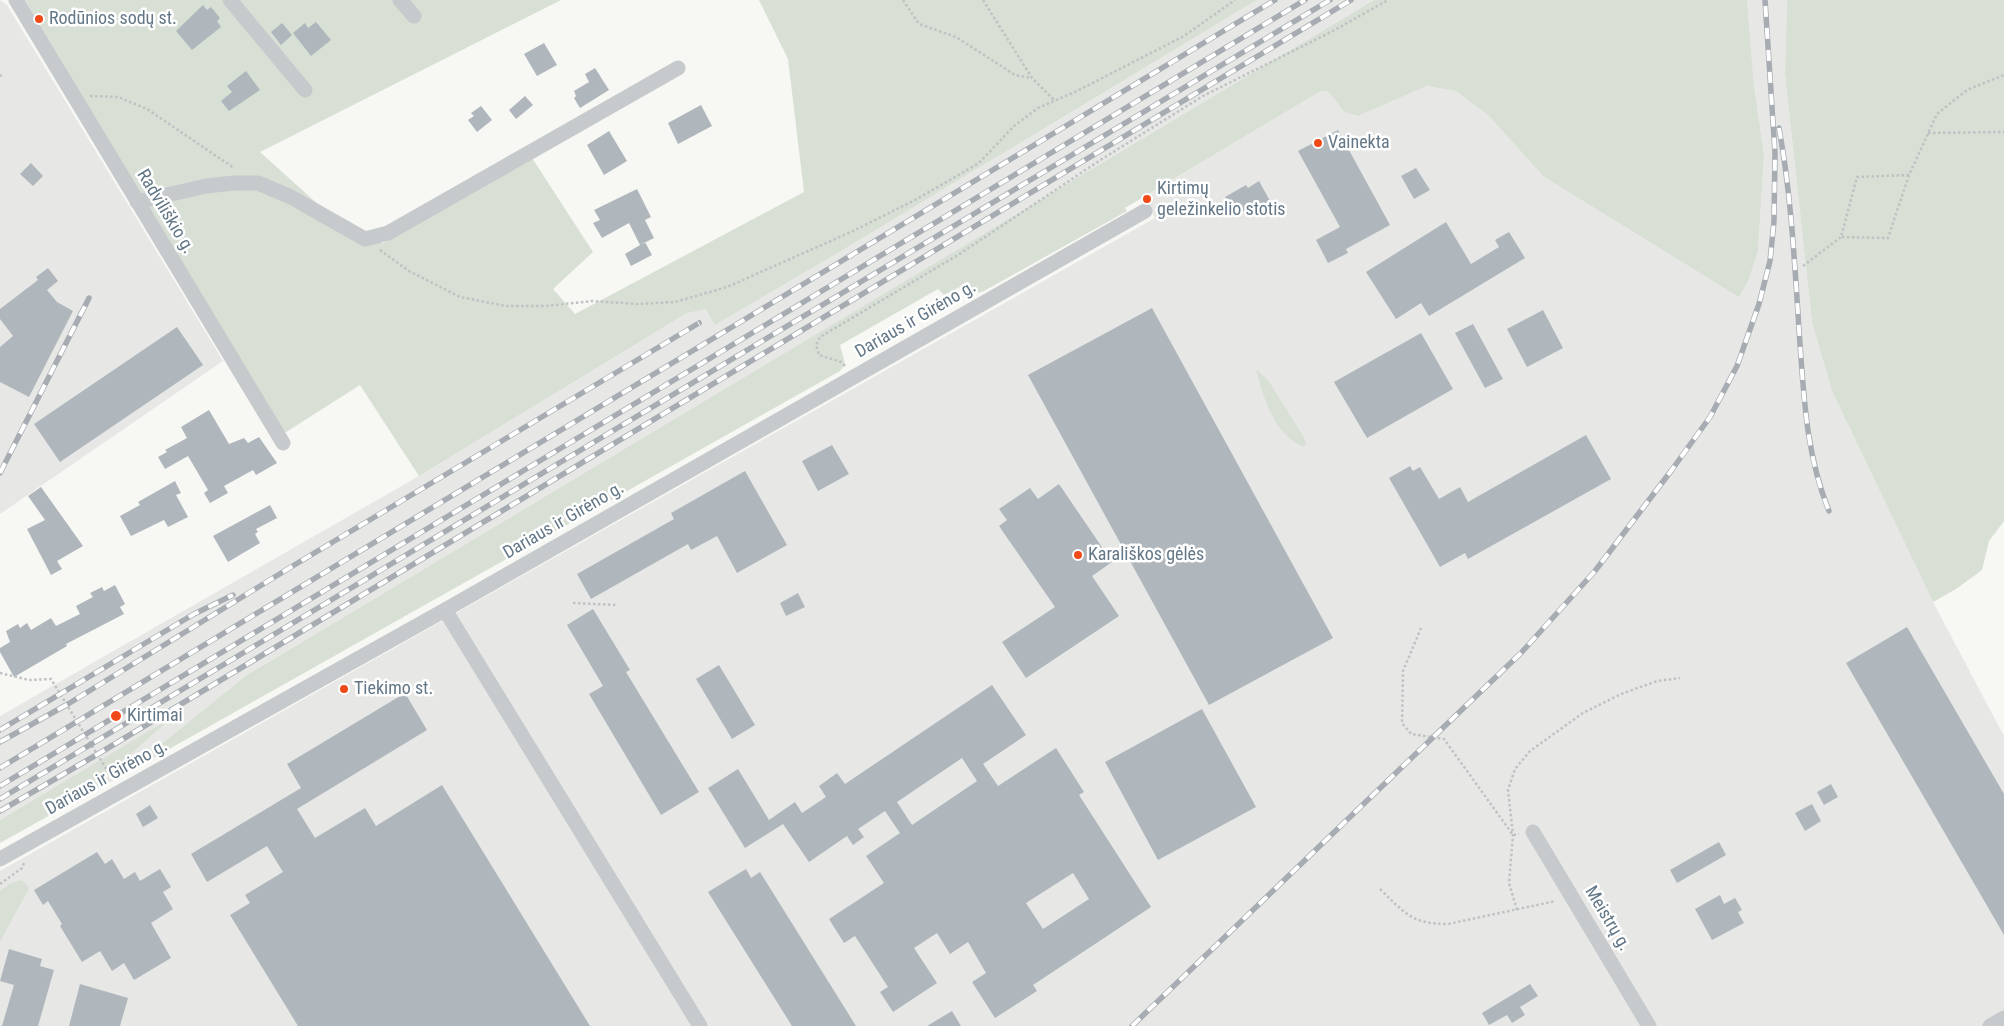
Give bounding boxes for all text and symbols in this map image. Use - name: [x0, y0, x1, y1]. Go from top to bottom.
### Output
- place label: Rodūnios sodų st.: [49, 8, 177, 30]
- marker: Rodūnios sodų st.: [33, 13, 45, 25]
- place label: Vainekta: [1328, 132, 1390, 154]
- marker: Vainekta: [1312, 137, 1324, 149]
- street label: Radviliškio g.: [131, 166, 199, 258]
- place label: Kirtimų geležinkelio stotis: [1157, 178, 1285, 220]
- marker: Kirtimų geležinkelio stotis: [1141, 193, 1153, 205]
- street label: Dariaus ir Girėno g.: [852, 277, 980, 363]
- street label: Dariaus ir Girėno g.: [500, 478, 628, 564]
- place label: Karališkos gėlės: [1088, 544, 1204, 566]
- marker: Karališkos gėlės: [1072, 549, 1084, 561]
- place label: Tiekimo st.: [354, 678, 433, 700]
- marker: Tiekimo st.: [338, 683, 350, 695]
- place label: Kirtimai: [127, 705, 183, 727]
- marker: Kirtimai: [109, 709, 123, 723]
- street label: Dariaus ir Girėno g.: [42, 736, 172, 820]
- street label: Meistrų g.: [1579, 883, 1635, 955]

